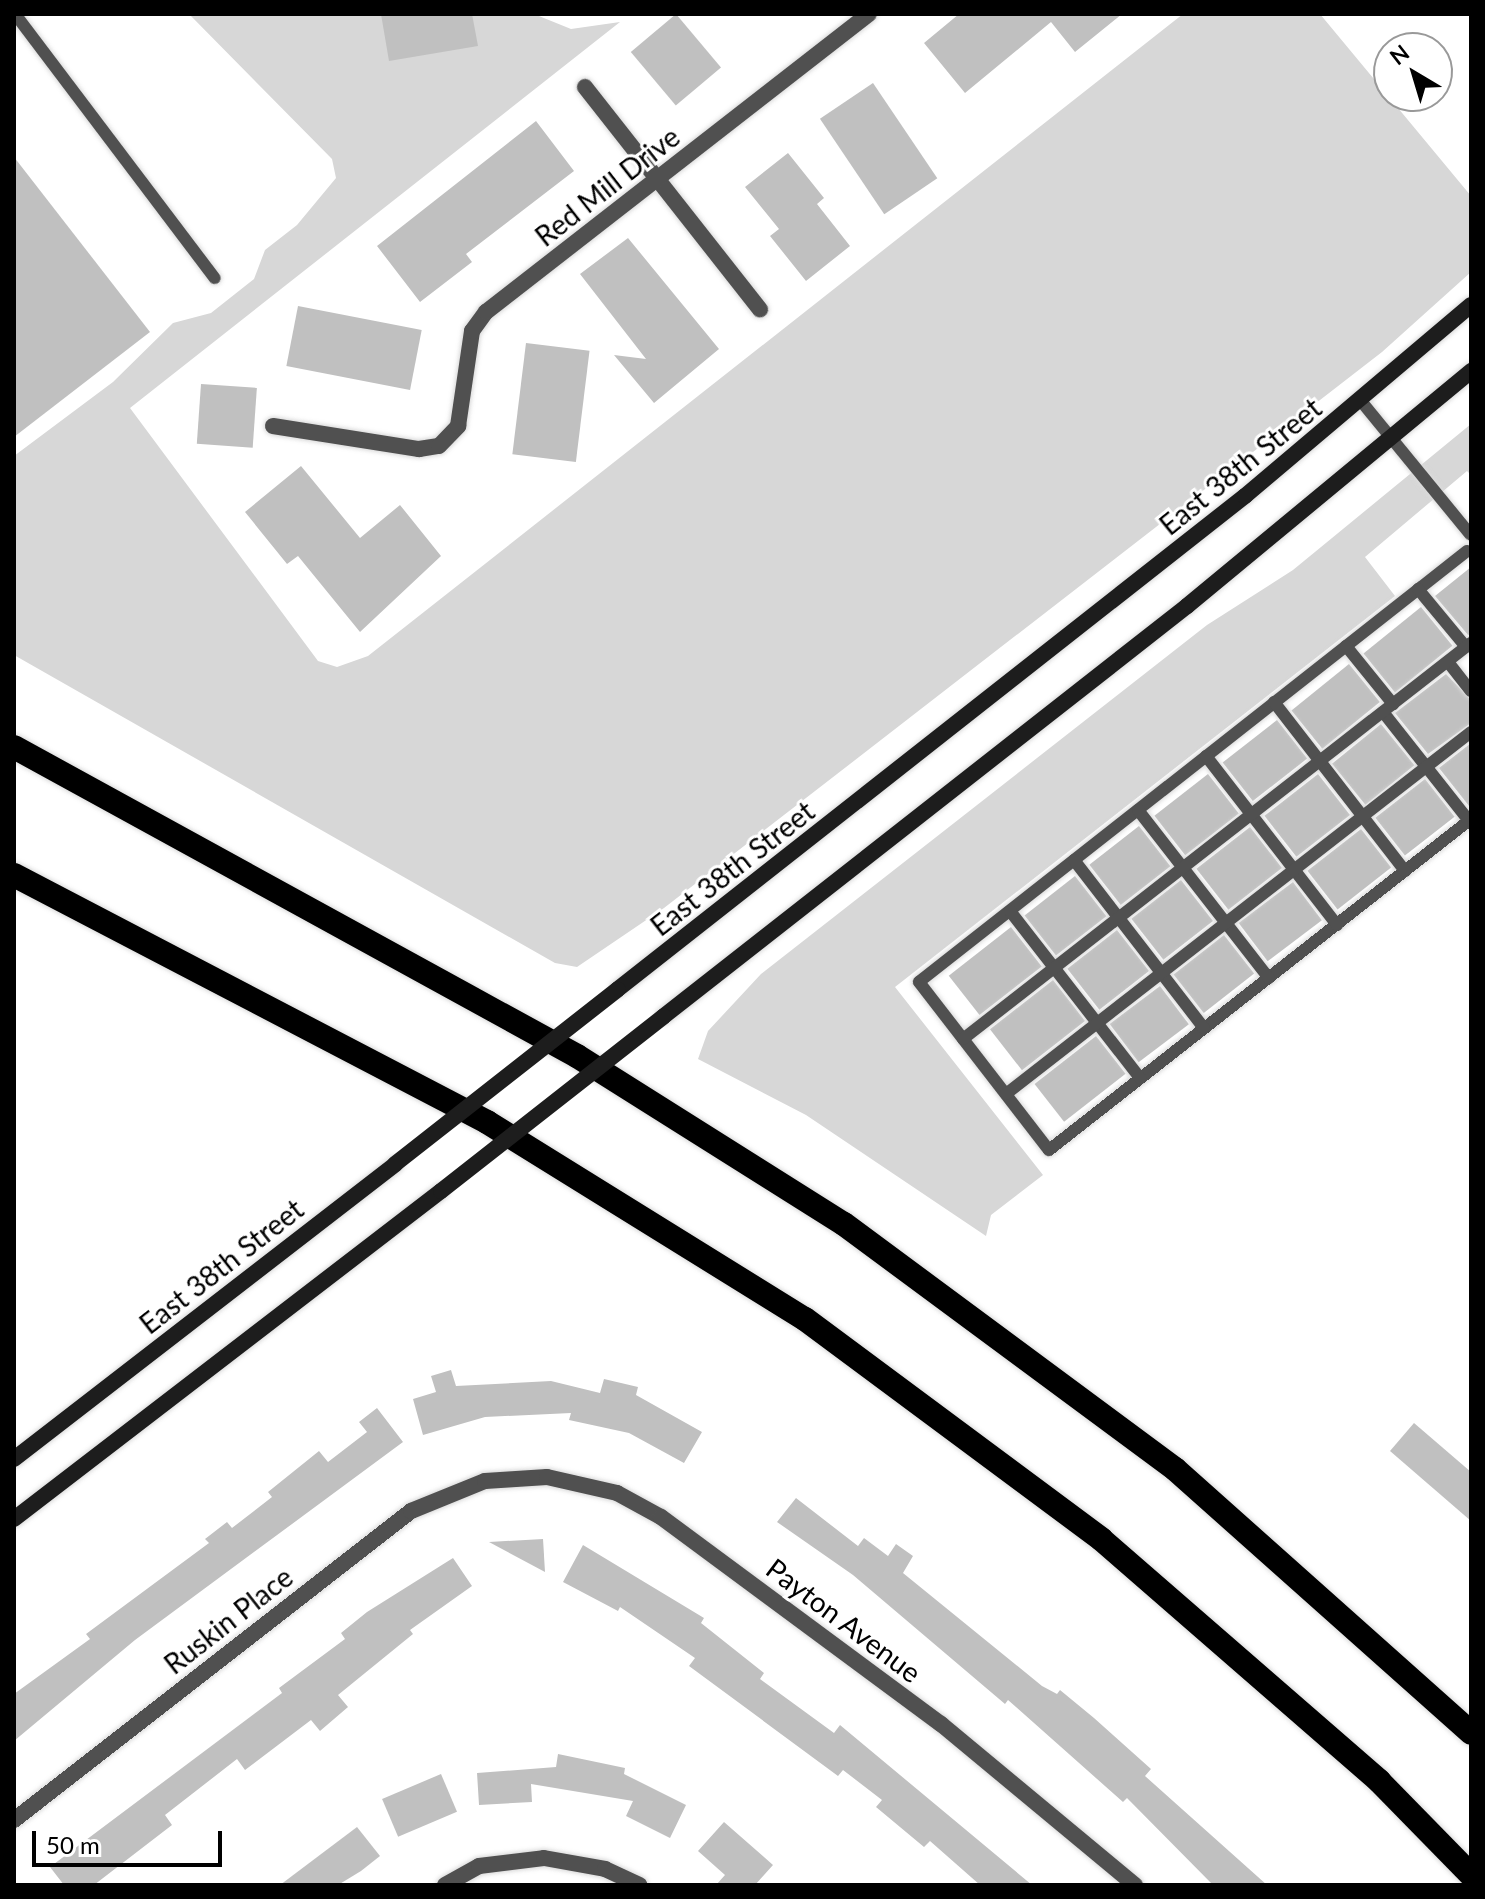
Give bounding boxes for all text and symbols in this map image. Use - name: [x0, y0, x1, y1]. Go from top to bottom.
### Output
- north arrow: [1373, 32, 1453, 112]
- text: N: [1384, 38, 1414, 70]
- street label: Red Mill Drive: [528, 119, 686, 253]
- street label: East 38th Street: [1152, 391, 1328, 541]
- street label: East 38th Street: [644, 794, 820, 942]
- street label: East 38th Street: [133, 1192, 309, 1340]
- street label: Payton Avenue: [760, 1551, 928, 1689]
- street label: Ruskin Place: [157, 1559, 299, 1681]
- scale bar: [36, 1815, 226, 1865]
- text: 50 m: [46, 1830, 100, 1859]

